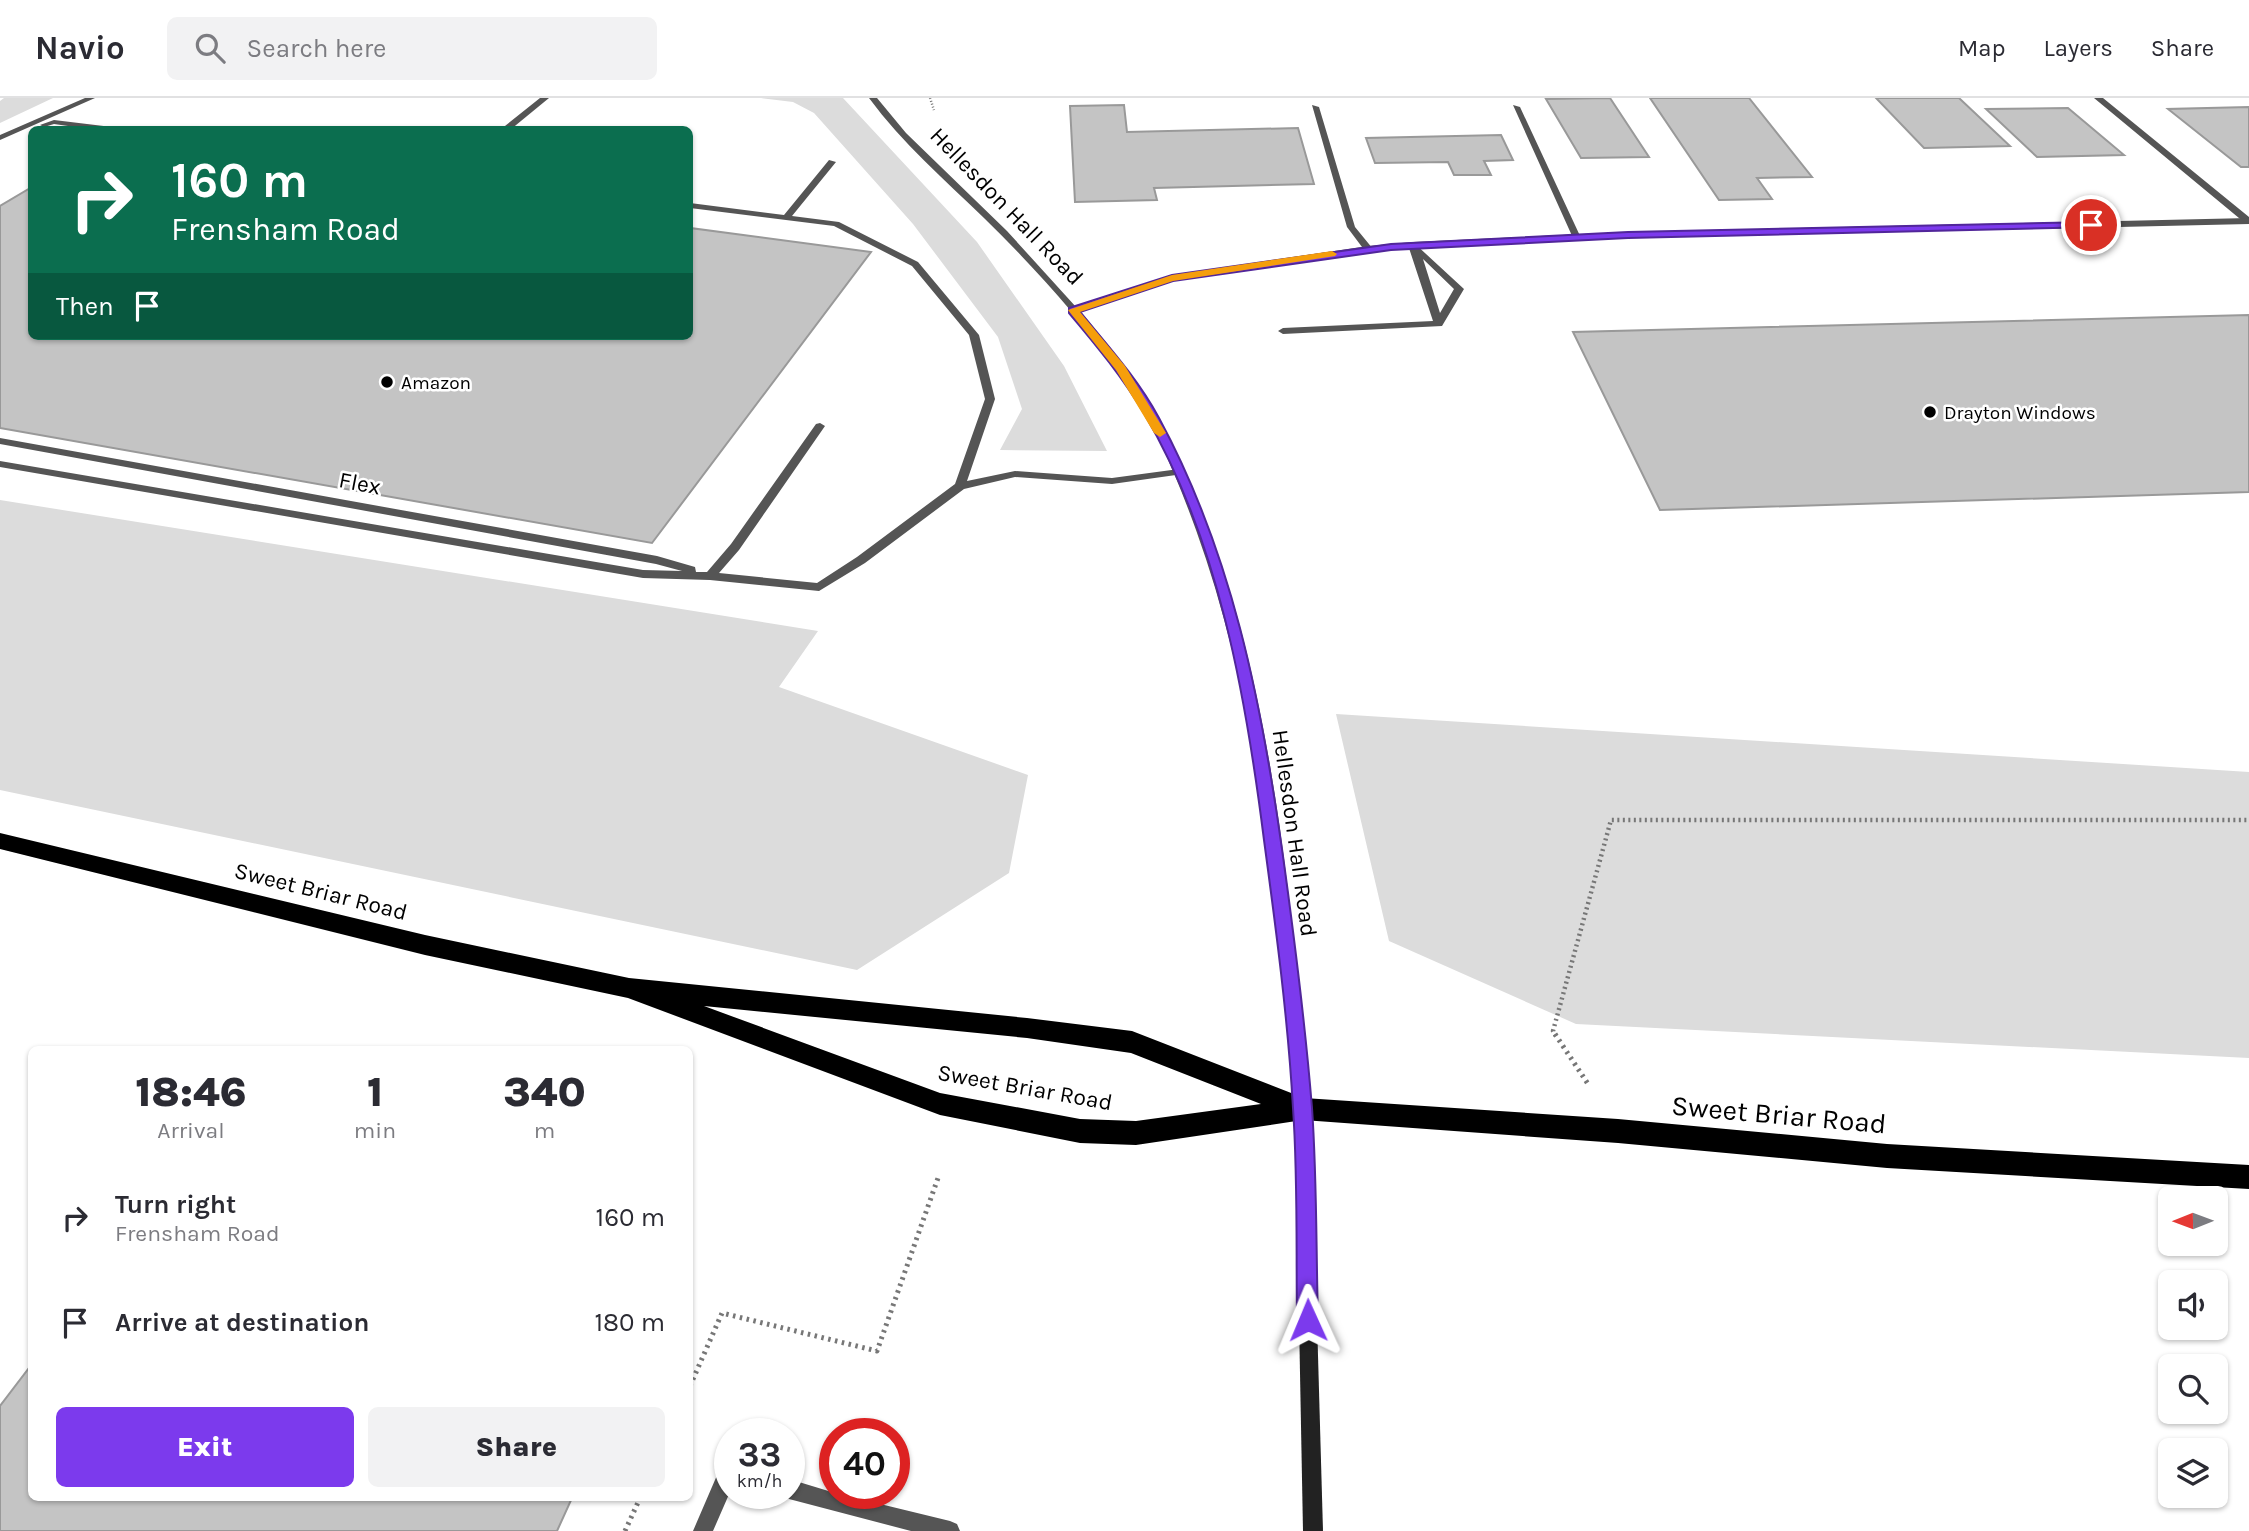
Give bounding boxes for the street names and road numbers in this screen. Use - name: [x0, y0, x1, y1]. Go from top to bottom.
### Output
- street label: Hellesdon Hall Road: [924, 122, 1089, 291]
- street label: Flex: [337, 466, 383, 501]
- street label: Hellesdon Hall Road: [1267, 728, 1322, 938]
- street label: Sweet Briar Road: [232, 857, 410, 926]
- street label: Sweet Briar Road: [935, 1059, 1114, 1116]
- street label: Sweet Briar Road: [1670, 1089, 1888, 1140]

